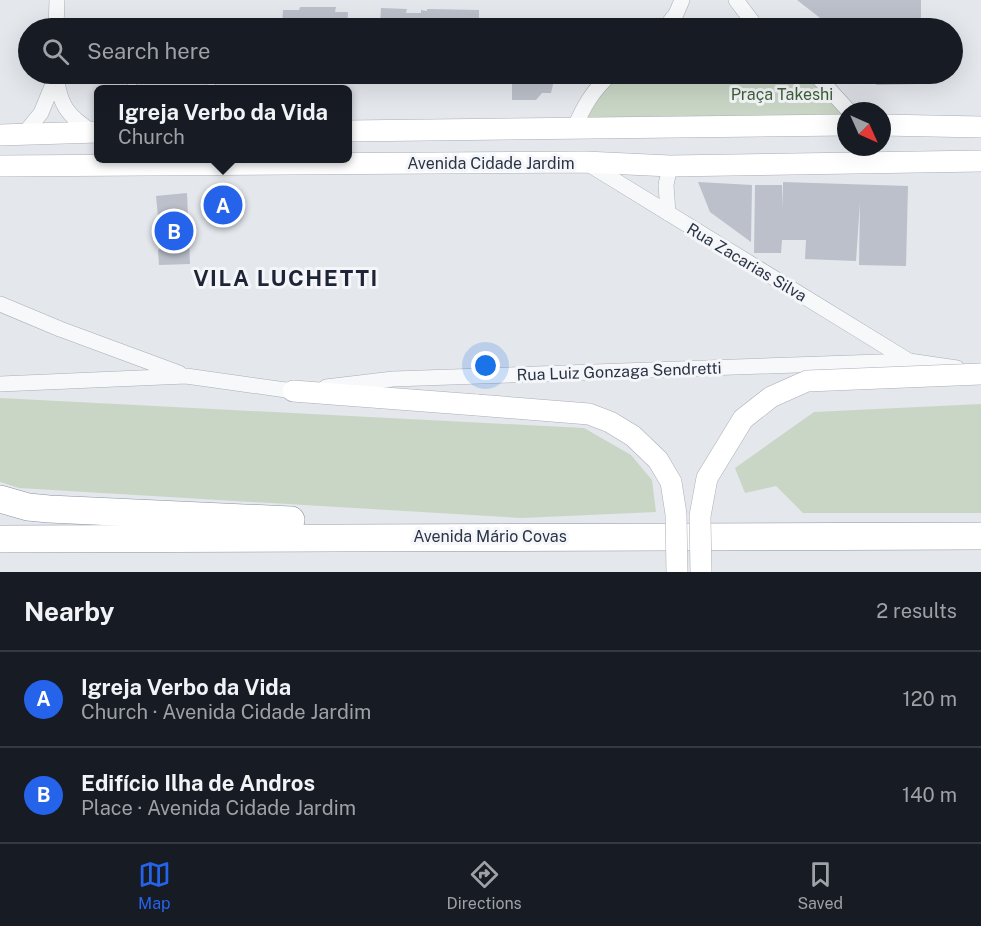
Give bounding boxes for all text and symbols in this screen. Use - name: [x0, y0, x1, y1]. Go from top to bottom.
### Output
- search box: [18, 18, 963, 84]
- icon: search: [39, 35, 72, 68]
- text: Search here: [87, 38, 211, 64]
- popup: [94, 85, 352, 163]
- park label: Praça Takeshi: [731, 85, 833, 104]
- text: Igreja Verbo da Vida: [118, 99, 328, 125]
- north arrow: [837, 102, 891, 156]
- text: Church: [118, 125, 185, 149]
- street label: Avenida Cidade Jardim: [407, 154, 575, 173]
- pin: A: [204, 182, 242, 228]
- pin: B: [154, 208, 194, 254]
- street label: Rua Zacarias Silva: [683, 219, 810, 306]
- district label: VILA LUCHETTI: [193, 265, 379, 291]
- your location: [471, 351, 500, 380]
- street label: Rua Luiz Gonzaga Sendretti: [516, 358, 722, 385]
- street label: Avenida Mário Covas: [413, 527, 567, 546]
- text: Nearby: [24, 596, 114, 627]
- text: 2 results: [876, 599, 957, 623]
- text: Igreja Verbo da Vida: [81, 674, 291, 700]
- text: A: [36, 687, 51, 711]
- text: 120 m: [903, 687, 957, 711]
- text: Church · Avenida Cidade Jardim: [81, 700, 371, 724]
- text: Edifício Ilha de Andros: [81, 770, 315, 796]
- text: B: [37, 783, 50, 807]
- text: 140 m: [902, 783, 957, 807]
- text: Place · Avenida Cidade Jardim: [81, 796, 356, 820]
- tab: Map: [138, 858, 171, 913]
- tab: Directions: [447, 858, 522, 913]
- tab: Saved: [797, 858, 843, 913]

